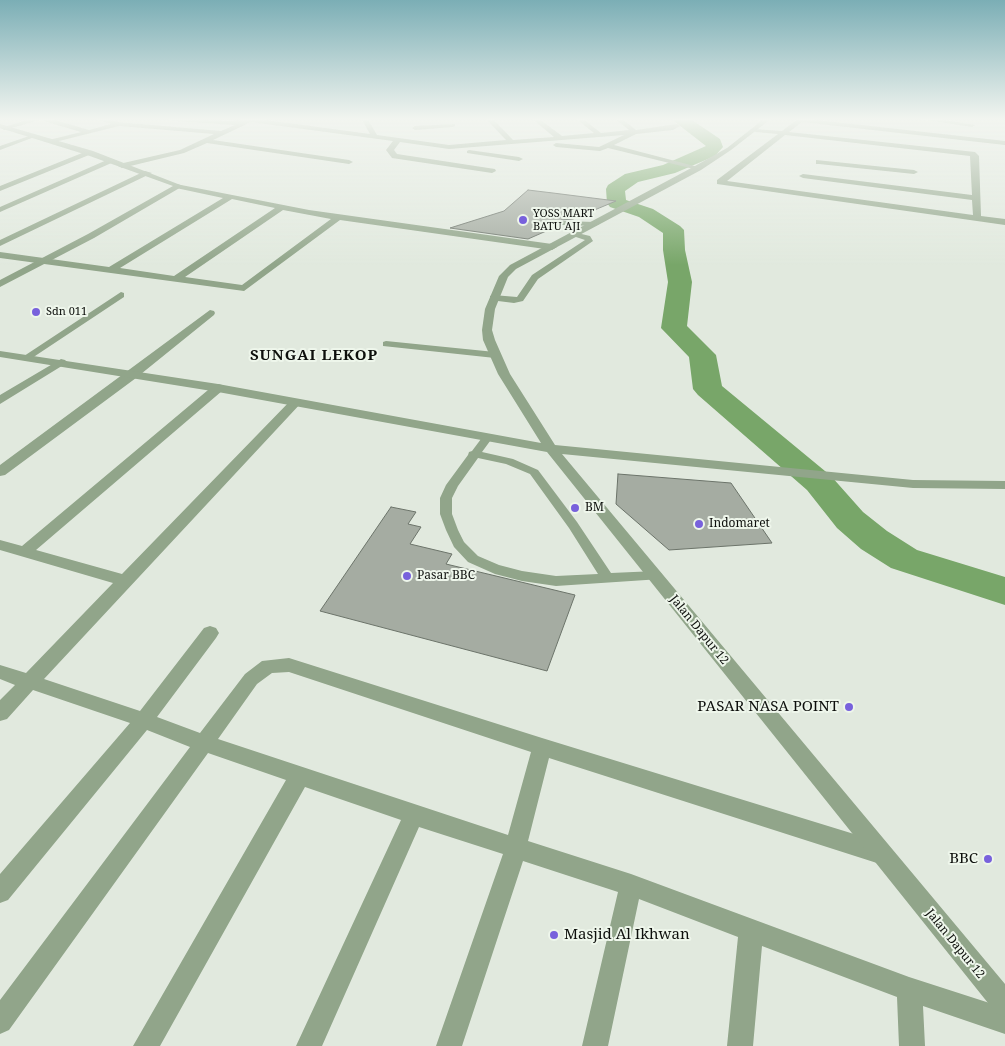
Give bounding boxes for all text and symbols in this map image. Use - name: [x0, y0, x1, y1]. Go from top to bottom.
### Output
- place label: YOSS MART BATU AJI: [533, 207, 594, 233]
- marker: YOSS MART BATU AJI: [517, 214, 529, 226]
- place label: Sdn 011: [46, 305, 87, 319]
- marker: Sdn 011: [30, 306, 42, 318]
- district label: SUNGAI LEKOP: [248, 347, 380, 365]
- place label: BM: [585, 501, 604, 515]
- marker: BM: [569, 502, 581, 514]
- place label: Indomaret: [709, 517, 770, 531]
- marker: Indomaret: [693, 518, 705, 530]
- place label: Pasar BBC: [417, 569, 475, 583]
- marker: Pasar BBC: [401, 570, 413, 582]
- street label: Jalan Dapur 12: [667, 592, 731, 668]
- place label: PASAR NASA POINT: [697, 698, 839, 716]
- marker: PASAR NASA POINT: [843, 701, 855, 713]
- place label: BBC: [949, 850, 978, 868]
- marker: BBC: [982, 853, 994, 865]
- street label: Jalan Dapur 12: [923, 906, 987, 982]
- place label: Masjid Al Ikhwan: [564, 926, 690, 944]
- marker: Masjid Al Ikhwan: [548, 929, 560, 941]

